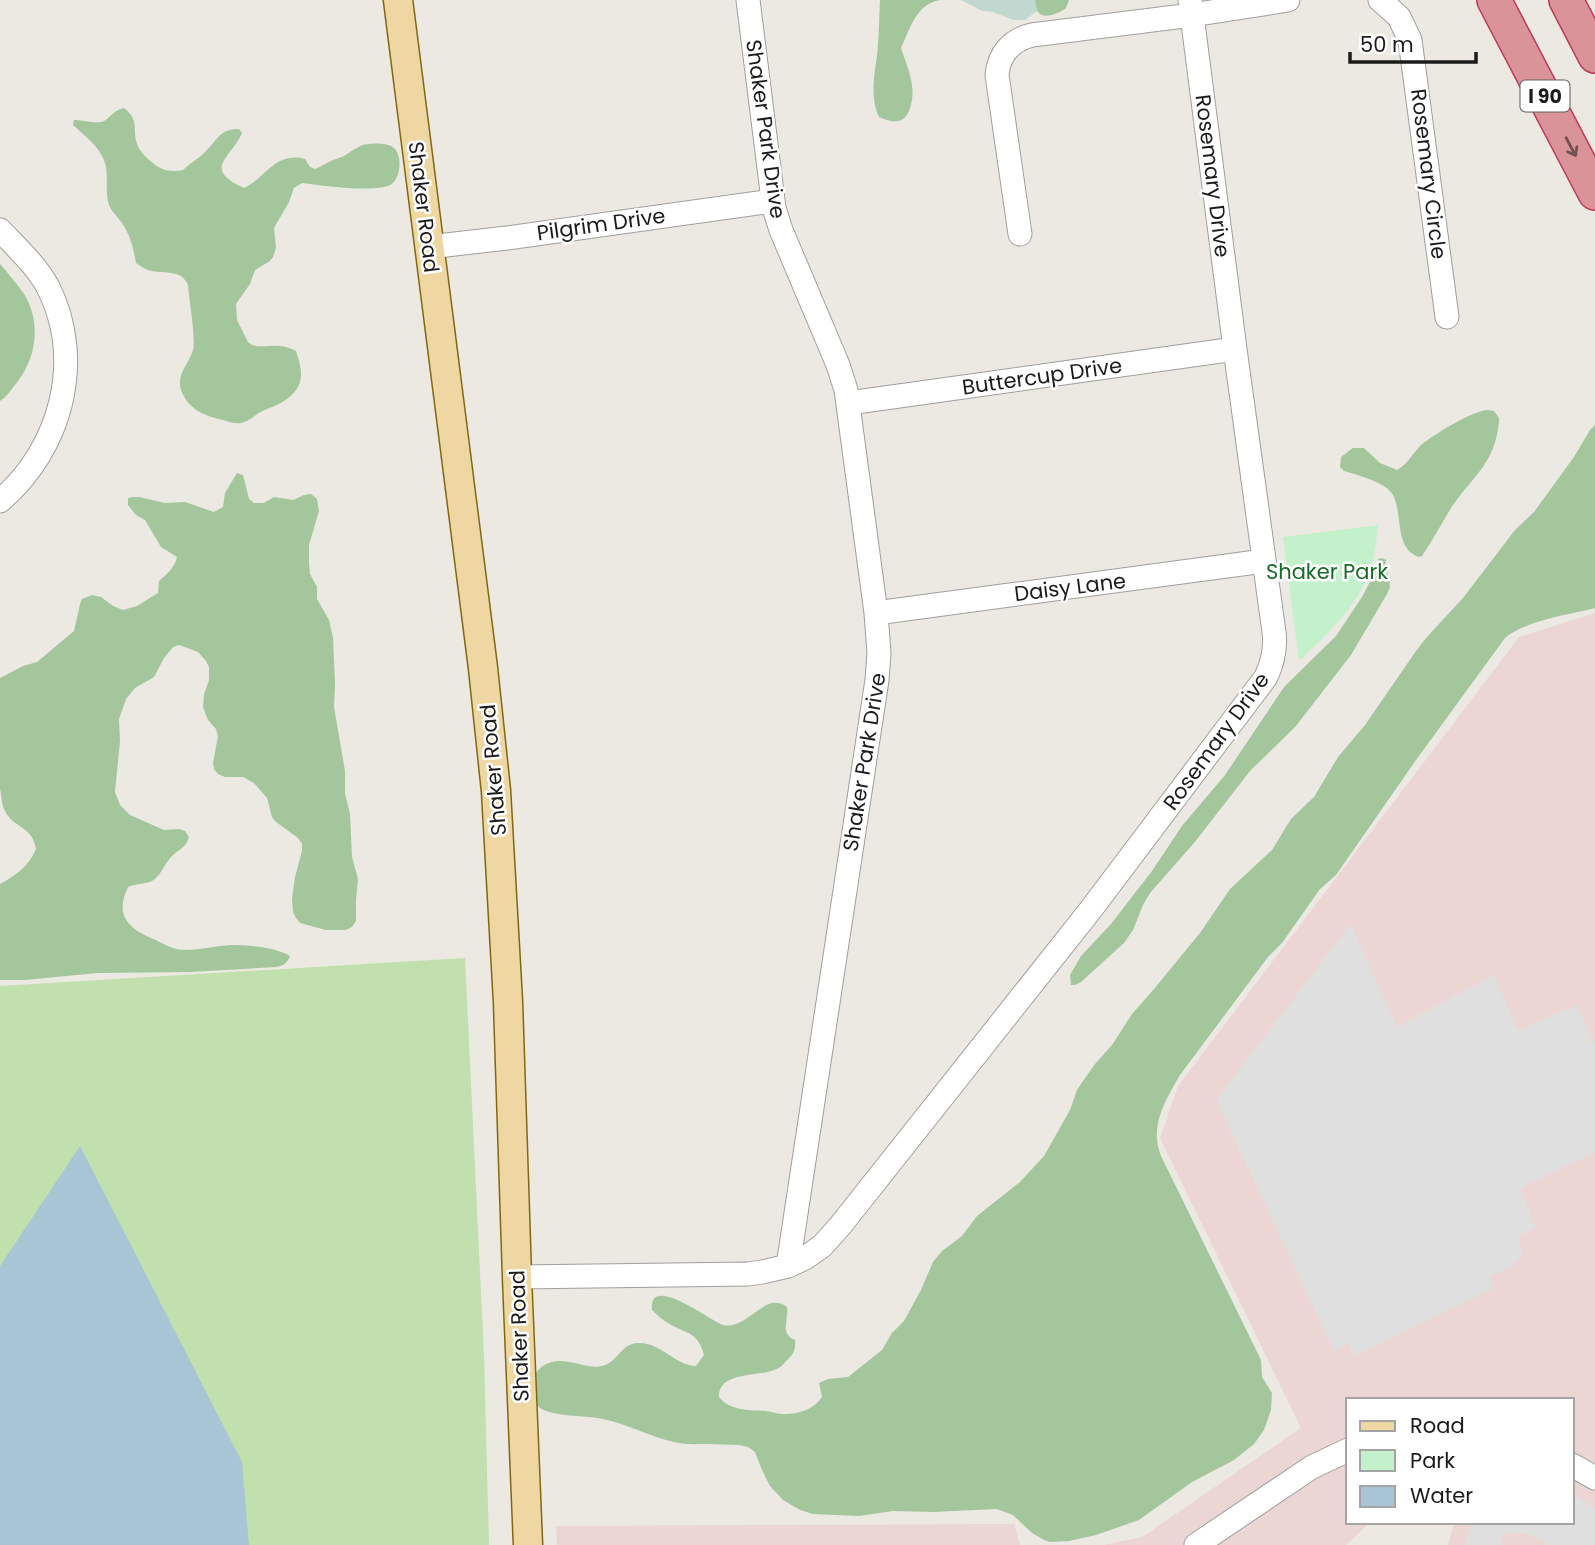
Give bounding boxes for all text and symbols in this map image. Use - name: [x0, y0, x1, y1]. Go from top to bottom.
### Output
- scale bar: [1350, 21, 1476, 65]
- text: 50 m: [1360, 30, 1414, 59]
- street label: Shaker Park Drive: [739, 38, 793, 220]
- road number: I 90: [1520, 80, 1570, 111]
- street label: Rosemary Circle: [1404, 87, 1454, 261]
- street label: Rosemary Drive: [1189, 93, 1237, 259]
- one-way arrow: [1565, 136, 1579, 157]
- street label: Shaker Road: [402, 140, 446, 274]
- street label: Pilgrim Drive: [535, 201, 667, 247]
- street label: Buttercup Drive: [960, 350, 1124, 402]
- park label: Shaker Park: [1266, 557, 1388, 586]
- street label: Daisy Lane: [1012, 566, 1128, 608]
- street label: Rosemary Drive: [1156, 666, 1276, 816]
- street label: Shaker Park Drive: [836, 671, 892, 853]
- street label: Shaker Road: [473, 703, 513, 837]
- street label: Shaker Road: [502, 1270, 536, 1402]
- legend: [1346, 1398, 1574, 1524]
- text: Road: [1410, 1411, 1465, 1440]
- text: Park: [1410, 1446, 1455, 1475]
- text: Water: [1410, 1481, 1473, 1510]

